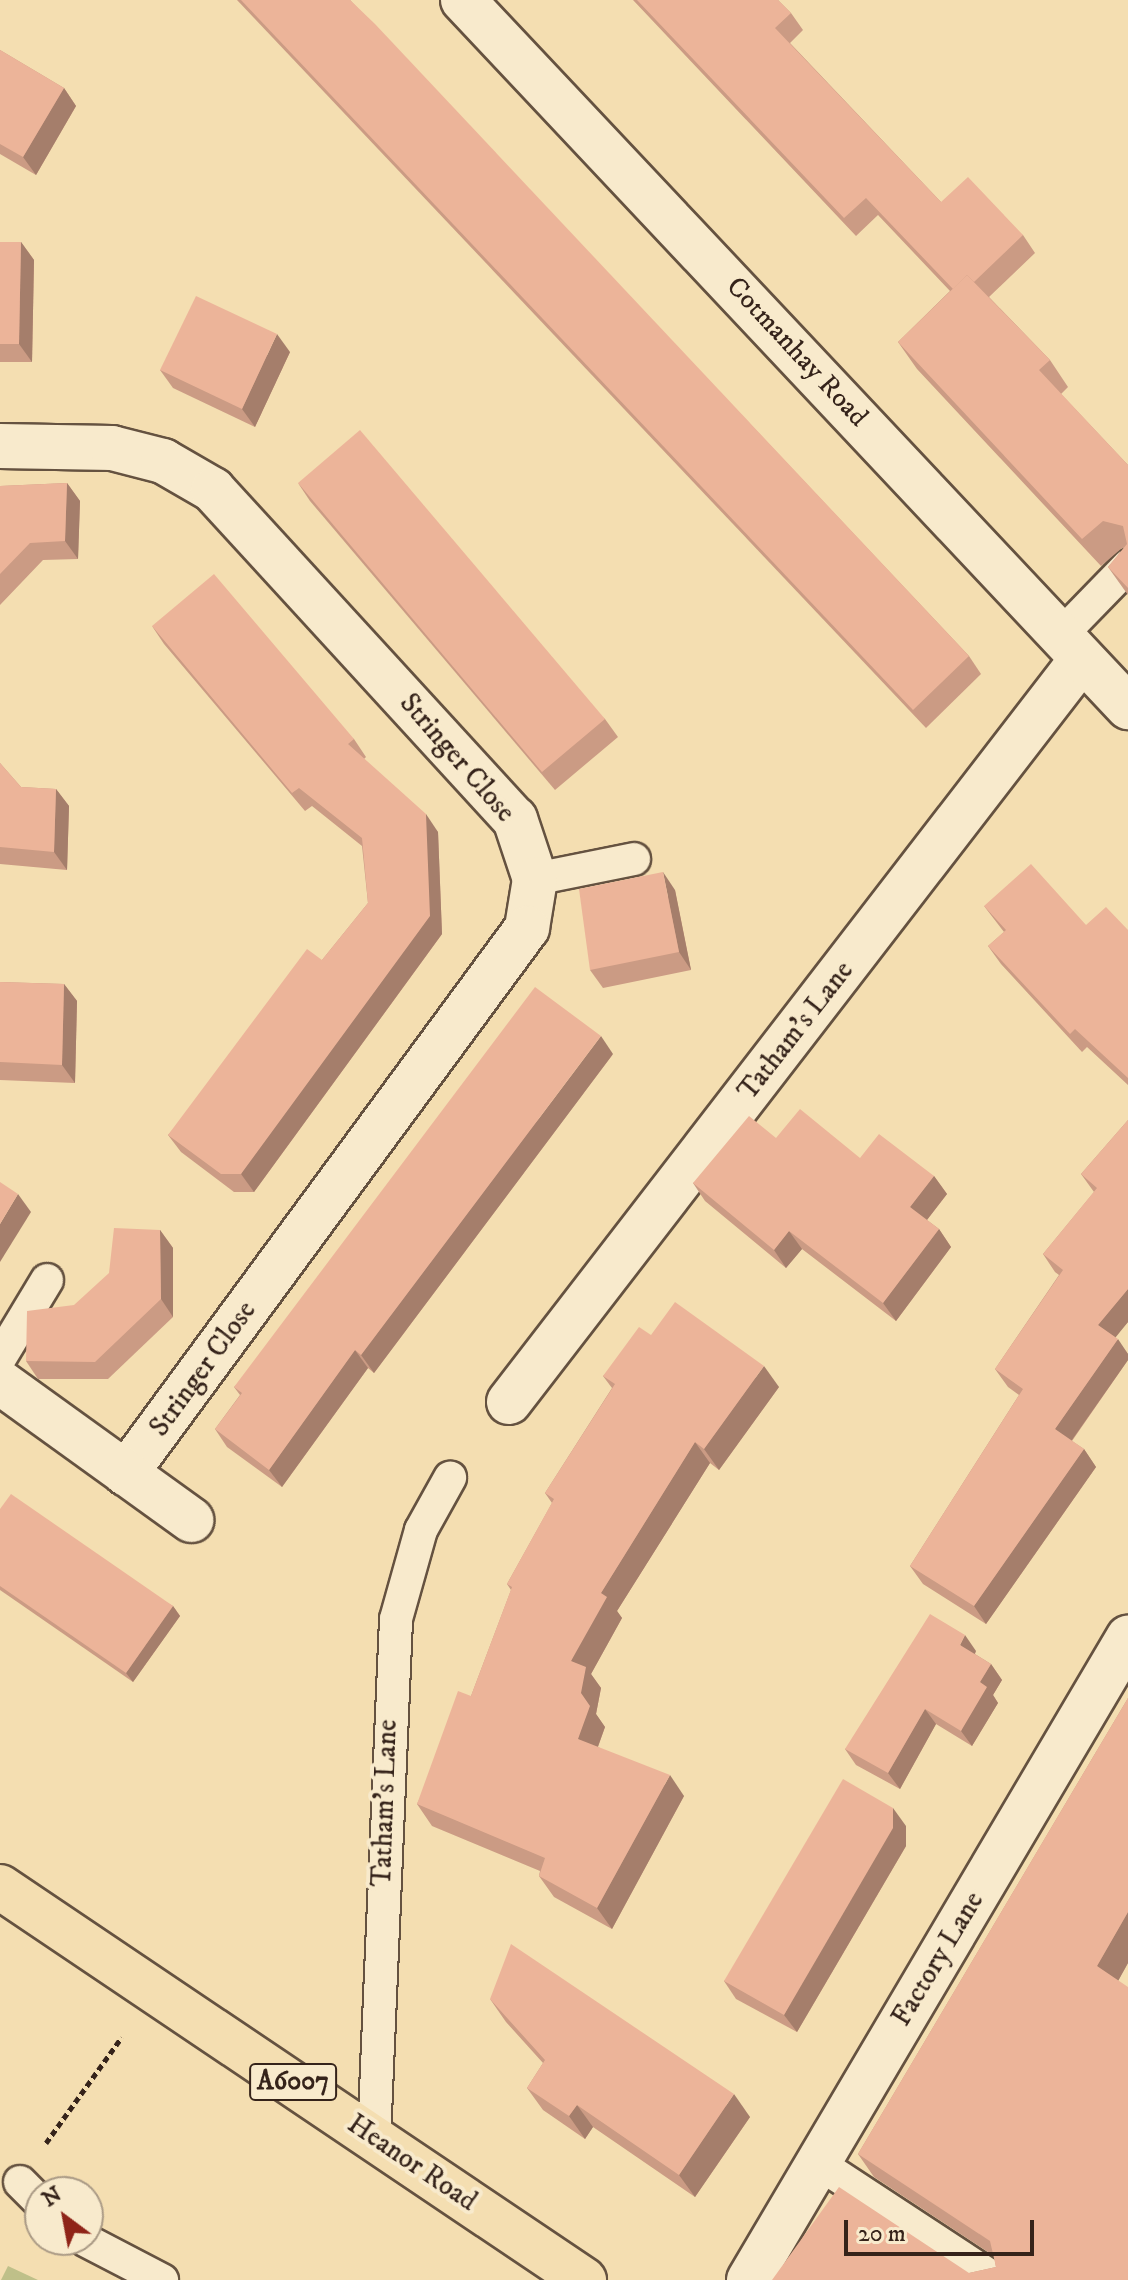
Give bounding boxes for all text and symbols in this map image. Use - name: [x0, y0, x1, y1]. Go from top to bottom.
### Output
- street label: Cotmanhay Road: [719, 270, 875, 434]
- street label: Stringer Close: [392, 687, 522, 829]
- street label: Tatham's Lane: [731, 955, 861, 1107]
- street label: Stringer Close: [143, 1295, 263, 1443]
- street label: Tatham's Lane: [365, 1719, 405, 1887]
- street label: Factory Lane: [885, 1886, 991, 2032]
- road number: A6007: [249, 2060, 337, 2104]
- street label: Heanor Road: [341, 2107, 483, 2219]
- north arrow: [24, 2176, 104, 2256]
- text: N: [37, 2181, 67, 2213]
- scale bar: [848, 2204, 1038, 2254]
- text: 20 m: [858, 2219, 906, 2249]

